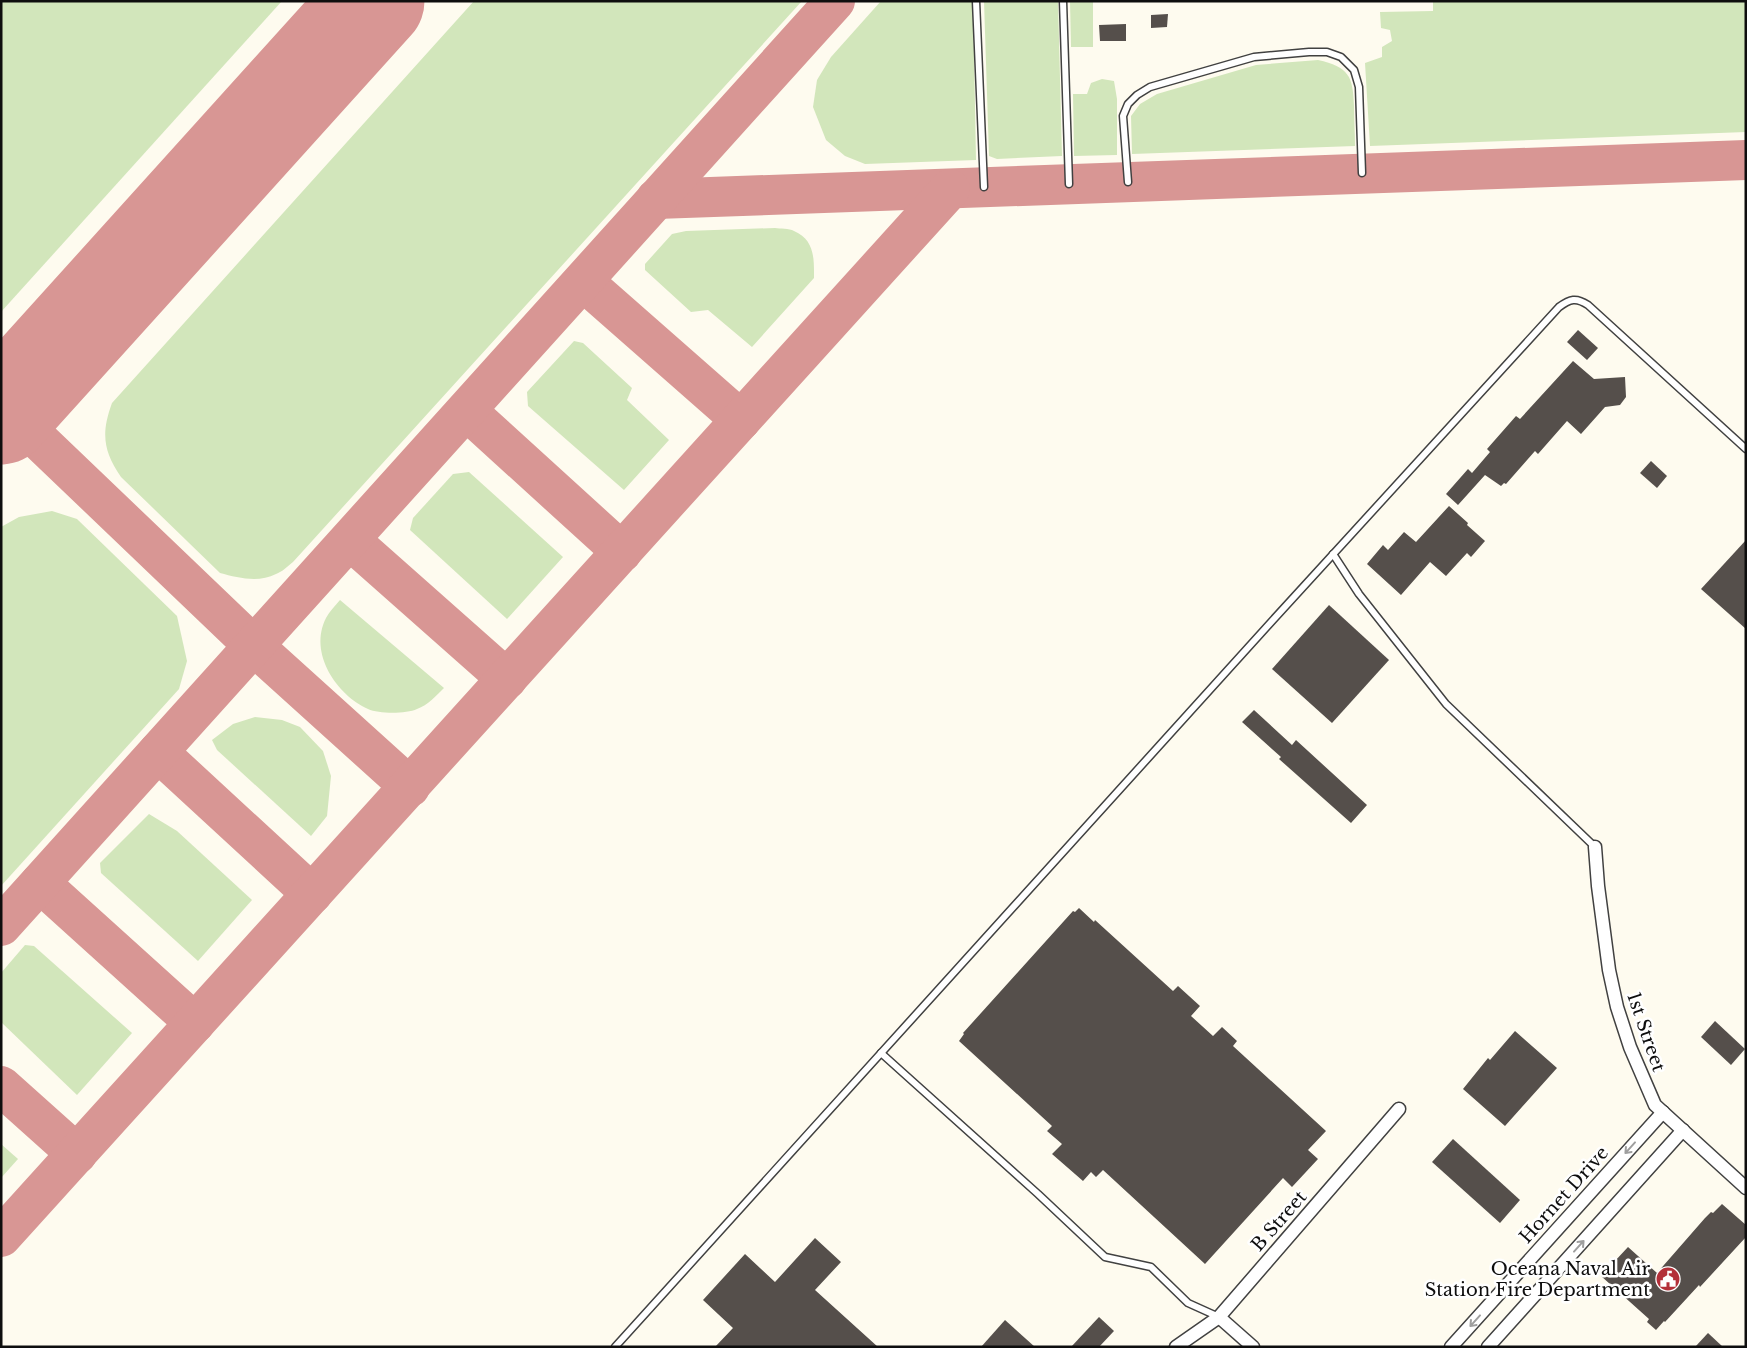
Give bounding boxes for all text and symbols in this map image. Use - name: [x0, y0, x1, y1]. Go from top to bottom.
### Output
- street label: 1st Street: [1622, 989, 1670, 1075]
- street label: Hornet Drive: [1515, 1142, 1613, 1248]
- one-way arrow: [1624, 1142, 1636, 1155]
- street label: B Street: [1247, 1186, 1311, 1256]
- one-way arrow: [1574, 1239, 1585, 1252]
- place label: Oceana Naval Air Station Fire Department: [1425, 1258, 1650, 1301]
- public building icon: Oceana Naval Air Station Fire Department: [1655, 1266, 1681, 1292]
- one-way arrow: [1469, 1315, 1480, 1328]

